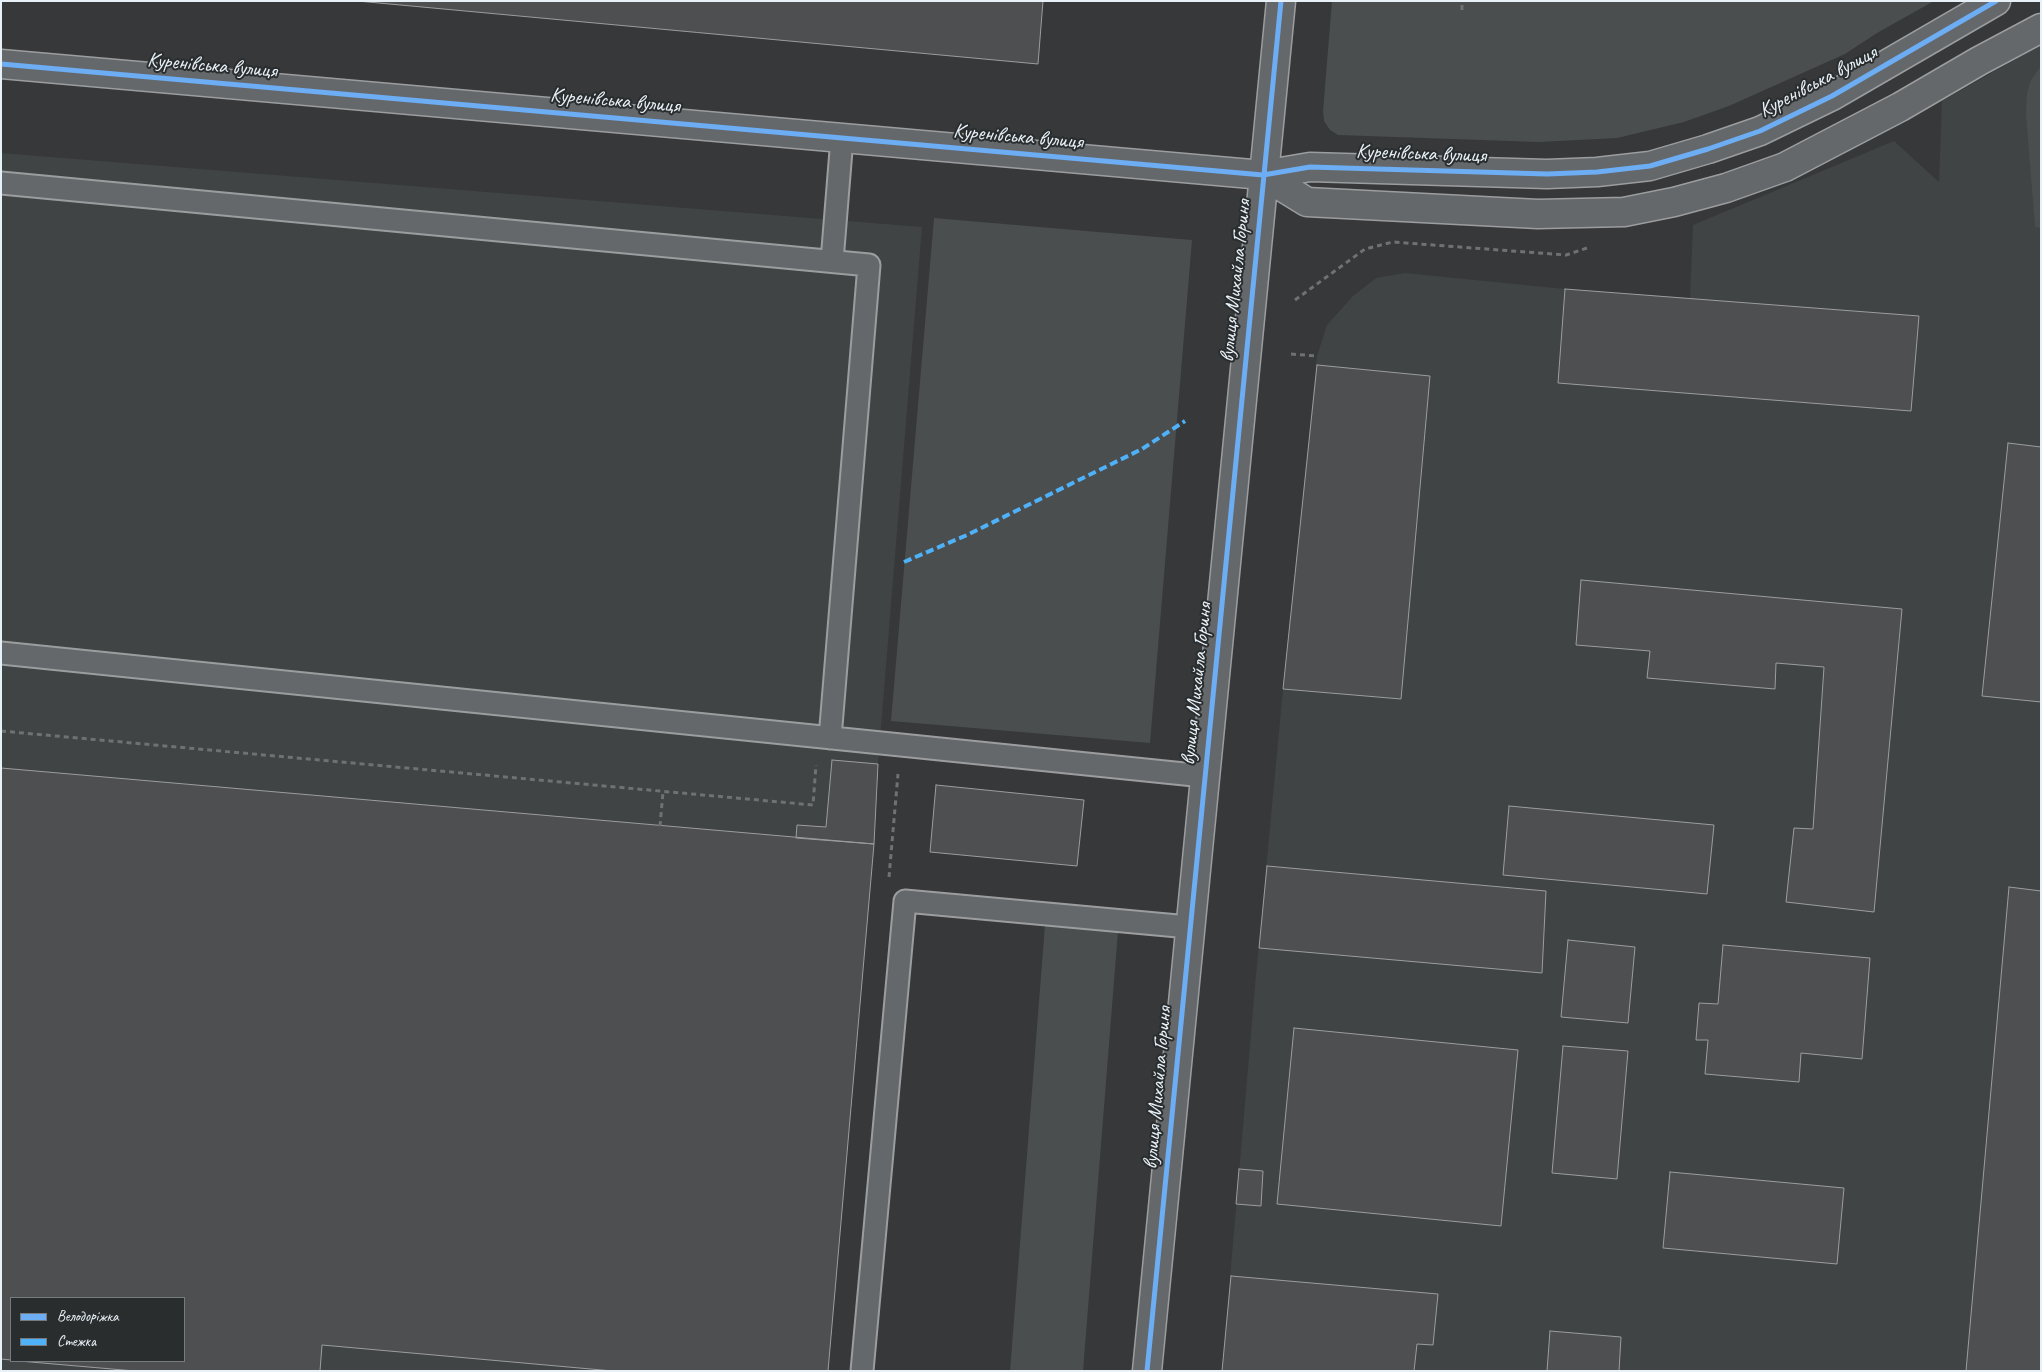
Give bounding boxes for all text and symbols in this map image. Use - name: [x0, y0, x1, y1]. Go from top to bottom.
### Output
- street label: Куренівська вулиця: [1755, 40, 1881, 124]
- street label: Куренівська вулиця: [146, 48, 278, 84]
- street label: Куренівська вулиця: [549, 83, 681, 119]
- street label: Куренівська вулиця: [952, 119, 1084, 155]
- street label: Куренівська вулиця: [1356, 139, 1486, 169]
- street label: вулиця Михайла Гориня: [1215, 199, 1257, 363]
- street label: вулиця Михайла Гориня: [1176, 602, 1218, 766]
- street label: вулиця Михайла Гориня: [1138, 1006, 1178, 1170]
- legend: [10, 1297, 185, 1362]
- text: Велодоріжка: [57, 1307, 118, 1326]
- text: Стежка: [57, 1332, 96, 1351]

